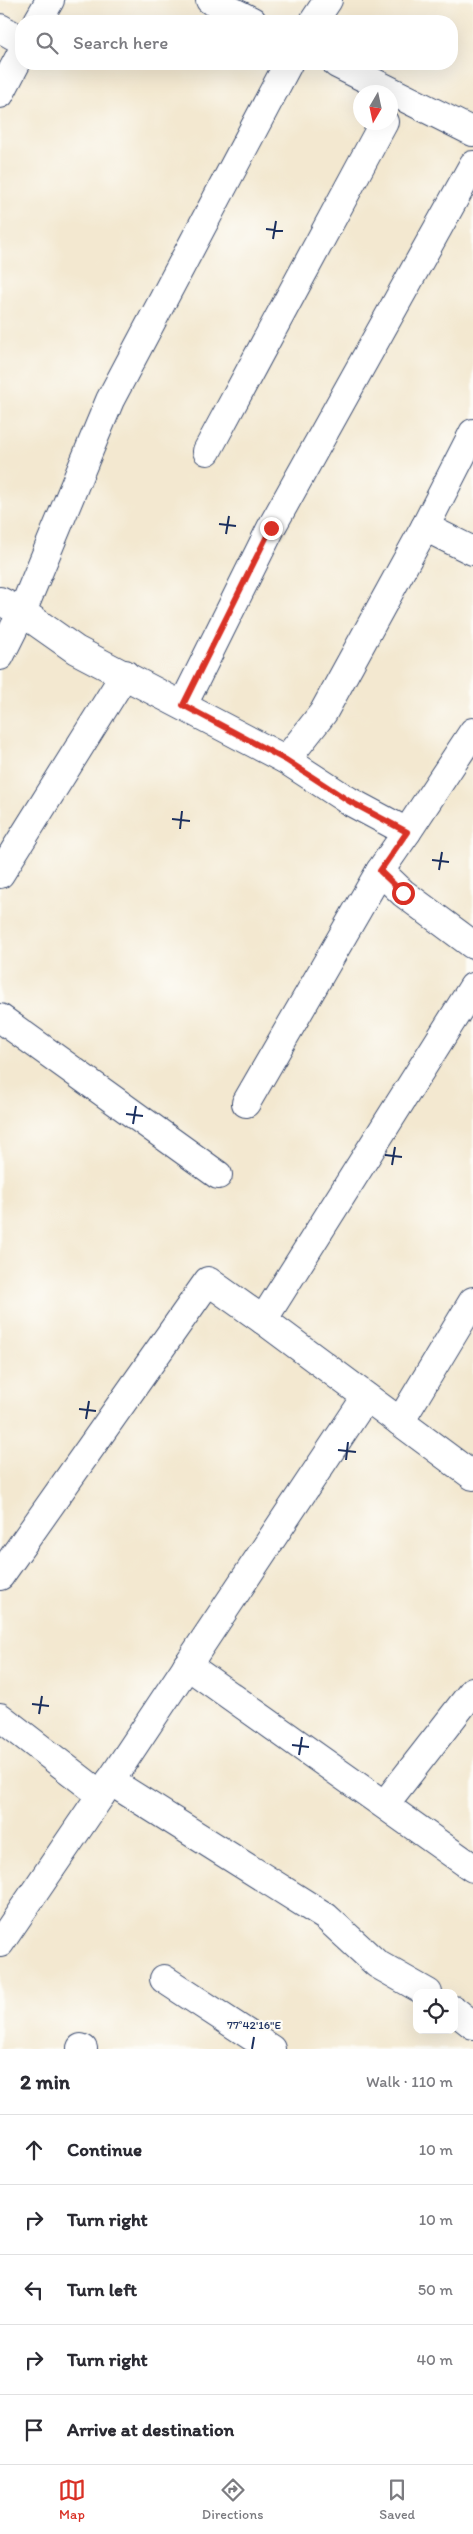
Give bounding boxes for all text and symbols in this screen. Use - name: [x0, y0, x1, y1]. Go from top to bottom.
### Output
- search box: [15, 15, 458, 70]
- icon: search: [33, 29, 61, 57]
- text: Search here: [73, 31, 168, 54]
- north arrow: [353, 85, 398, 130]
- route end: [260, 517, 283, 540]
- route start: [392, 882, 415, 905]
- map controls: [413, 1989, 458, 2034]
- button: locate: [413, 1989, 458, 2034]
- text: 77°42'16"E: [227, 2018, 281, 2032]
- text: 2 min: [20, 2069, 70, 2094]
- text: Walk · 110 m: [366, 2072, 453, 2091]
- icon: ahead: [20, 2136, 48, 2164]
- text: Continue: [67, 2138, 142, 2161]
- text: 10 m: [419, 2140, 453, 2159]
- icon: right: [20, 2206, 48, 2234]
- text: Turn right: [67, 2208, 148, 2231]
- text: 10 m: [419, 2210, 453, 2229]
- icon: left: [20, 2276, 48, 2304]
- text: Turn left: [67, 2278, 137, 2301]
- text: 50 m: [418, 2280, 453, 2299]
- icon: right: [20, 2346, 48, 2374]
- text: Turn right: [67, 2348, 148, 2371]
- text: 40 m: [416, 2350, 453, 2369]
- icon: arrive: [20, 2416, 48, 2444]
- text: Arrive at destination: [67, 2418, 234, 2441]
- tab: Map: [58, 2476, 86, 2523]
- tab: Directions: [202, 2476, 263, 2523]
- tab: Saved: [379, 2476, 415, 2523]

